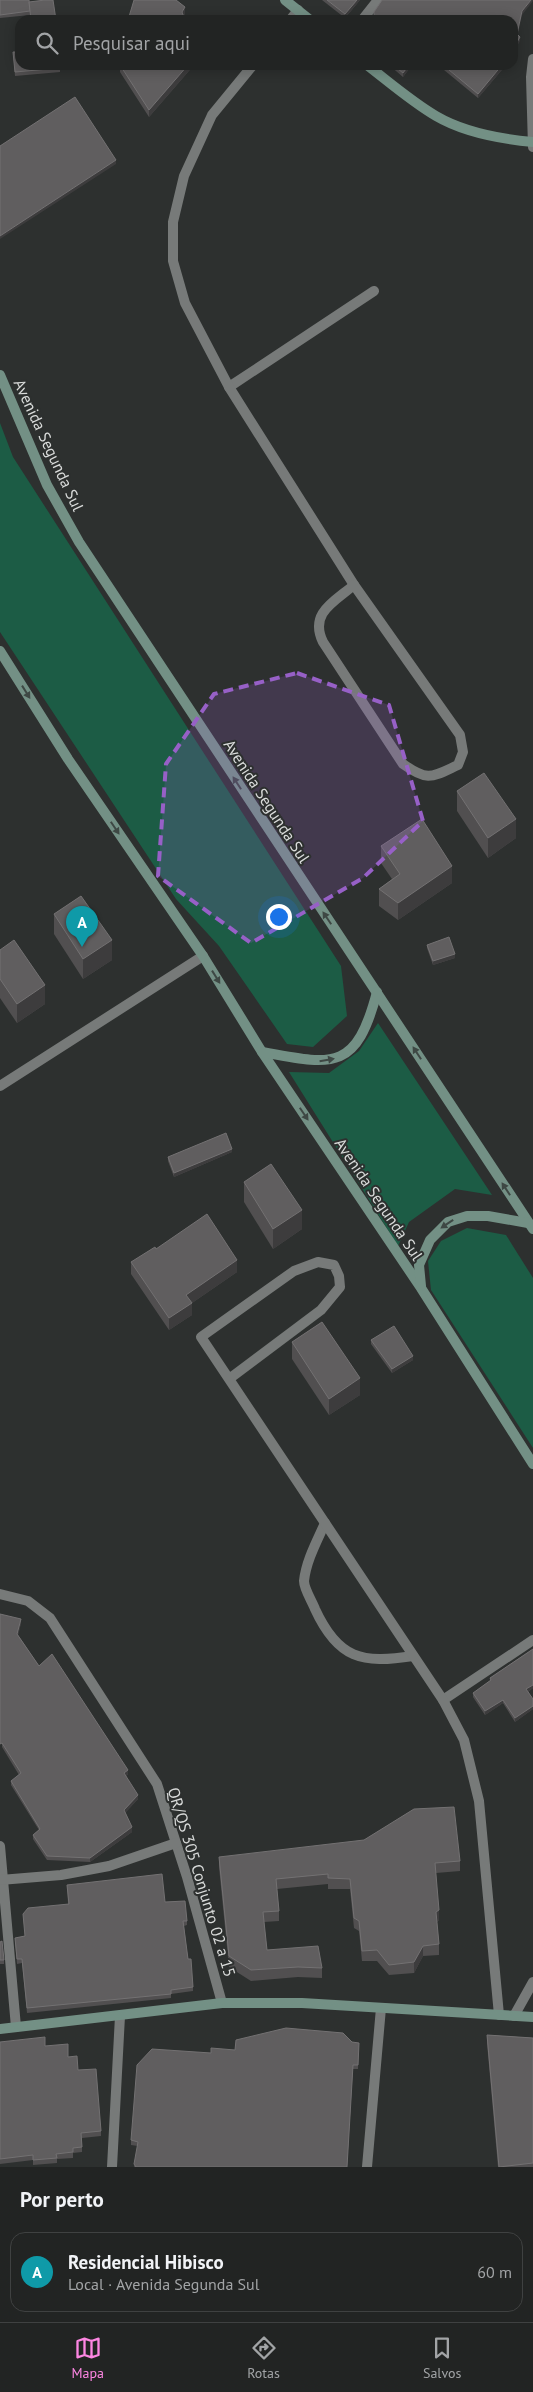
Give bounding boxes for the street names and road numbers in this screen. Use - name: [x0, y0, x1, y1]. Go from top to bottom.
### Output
- street label: Avenida Segunda Sul: [10, 376, 88, 514]
- street label: Avenida Segunda Sul: [220, 735, 315, 867]
- street label: Avenida Segunda Sul: [331, 1134, 428, 1264]
- street label: QR/QS 305 Conjunto 02 a 15: [164, 1785, 240, 1979]

